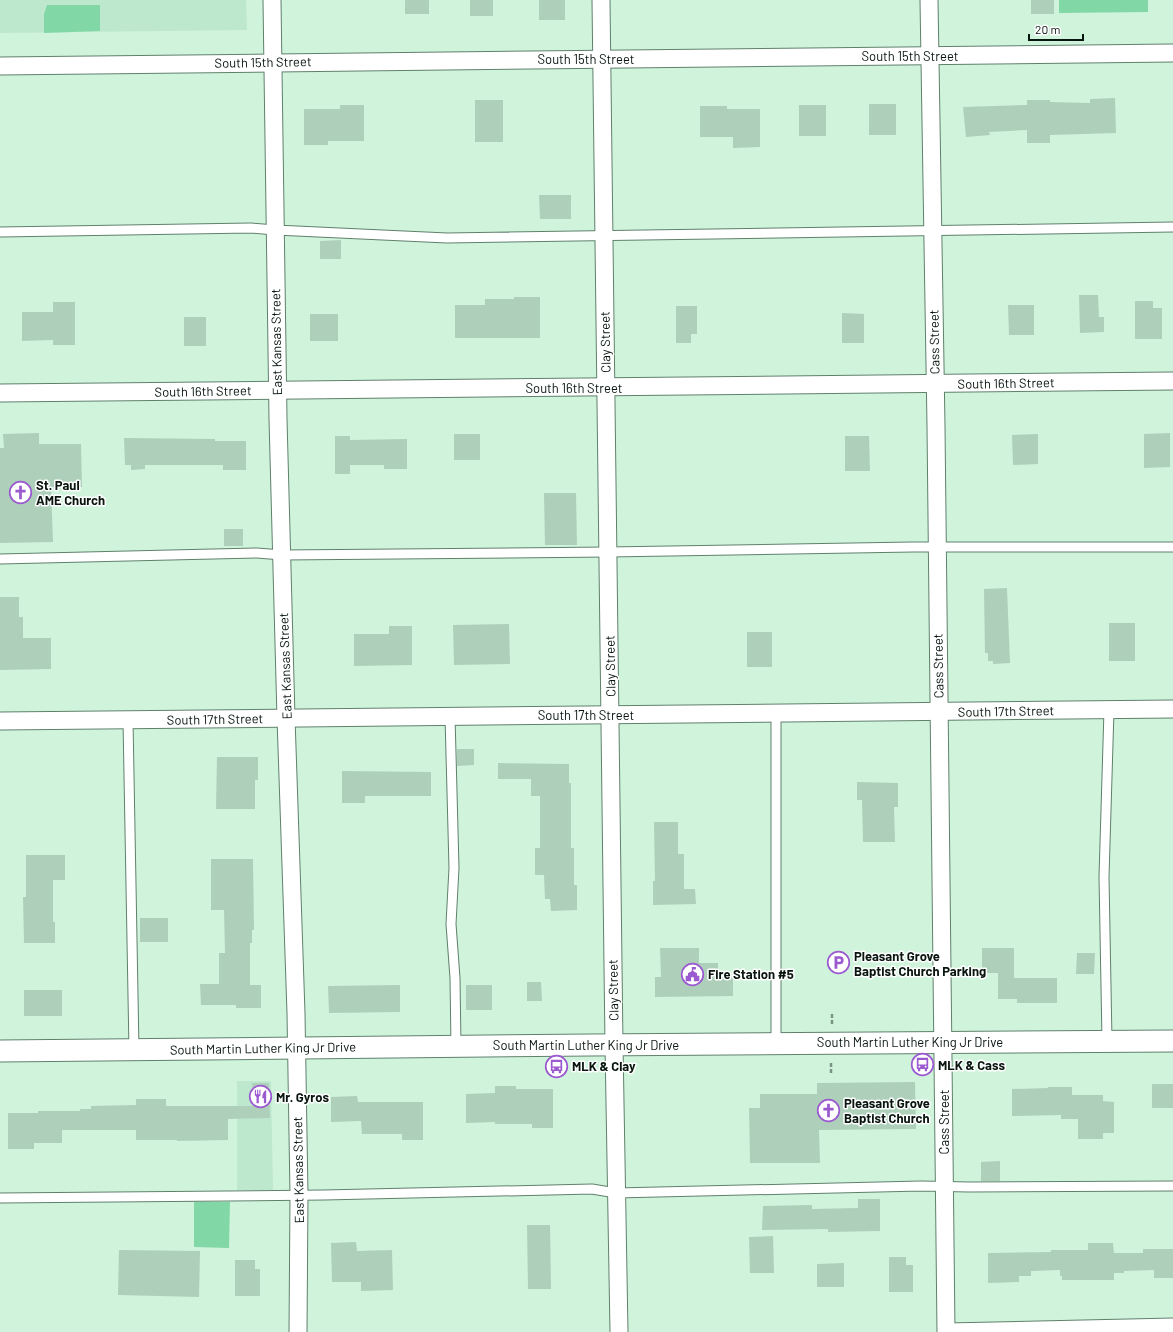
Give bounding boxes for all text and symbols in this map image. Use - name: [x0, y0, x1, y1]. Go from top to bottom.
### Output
- scale bar: [1029, 16, 1083, 42]
- text: 20 m: [1035, 22, 1061, 36]
- street label: South 15th Street: [861, 48, 959, 64]
- street label: South 15th Street: [537, 51, 635, 67]
- street label: South 15th Street: [214, 53, 312, 71]
- street label: East Kansas Street: [267, 288, 285, 396]
- street label: Cass Street: [925, 309, 943, 375]
- street label: Clay Street: [596, 311, 614, 373]
- street label: South 16th Street: [957, 374, 1055, 392]
- street label: South 16th Street: [525, 380, 623, 396]
- street label: South 16th Street: [154, 382, 252, 400]
- place label: St. Paul AME Church: [36, 477, 105, 508]
- church icon: St. Paul AME Church: [8, 479, 34, 505]
- street label: East Kansas Street: [275, 612, 295, 720]
- street label: Cass Street: [929, 633, 947, 699]
- street label: Clay Street: [601, 635, 619, 697]
- street label: South 17th Street: [958, 702, 1054, 720]
- street label: South 17th Street: [538, 707, 634, 723]
- street label: South 17th Street: [167, 710, 263, 728]
- place label: Pleasant Grove Baptist Church Parking: [854, 948, 986, 979]
- parking icon: Pleasant Grove Baptist Church Parking: [826, 950, 852, 976]
- street label: Clay Street: [604, 959, 622, 1021]
- public building icon: Fire Station #5: [679, 961, 705, 987]
- place label: Fire Station #5: [708, 966, 794, 982]
- street label: South Martin Luther King Jr Drive: [817, 1034, 1003, 1050]
- street label: South Martin Luther King Jr Drive: [493, 1037, 679, 1053]
- street label: South Martin Luther King Jr Drive: [170, 1038, 356, 1058]
- bus stop icon: MLK & Cass: [910, 1052, 936, 1078]
- bus stop icon: MLK & Clay: [543, 1053, 569, 1079]
- place label: MLK & Cass: [938, 1057, 1005, 1073]
- place label: MLK & Clay: [572, 1058, 636, 1074]
- restaurant icon: Mr. Gyros: [248, 1084, 274, 1110]
- place label: Mr. Gyros: [276, 1089, 329, 1105]
- street label: Cass Street: [936, 1090, 952, 1154]
- place label: Pleasant Grove Baptist Church: [844, 1095, 930, 1126]
- church icon: Pleasant Grove Baptist Church: [815, 1097, 841, 1123]
- street label: East Kansas Street: [289, 1116, 307, 1224]

